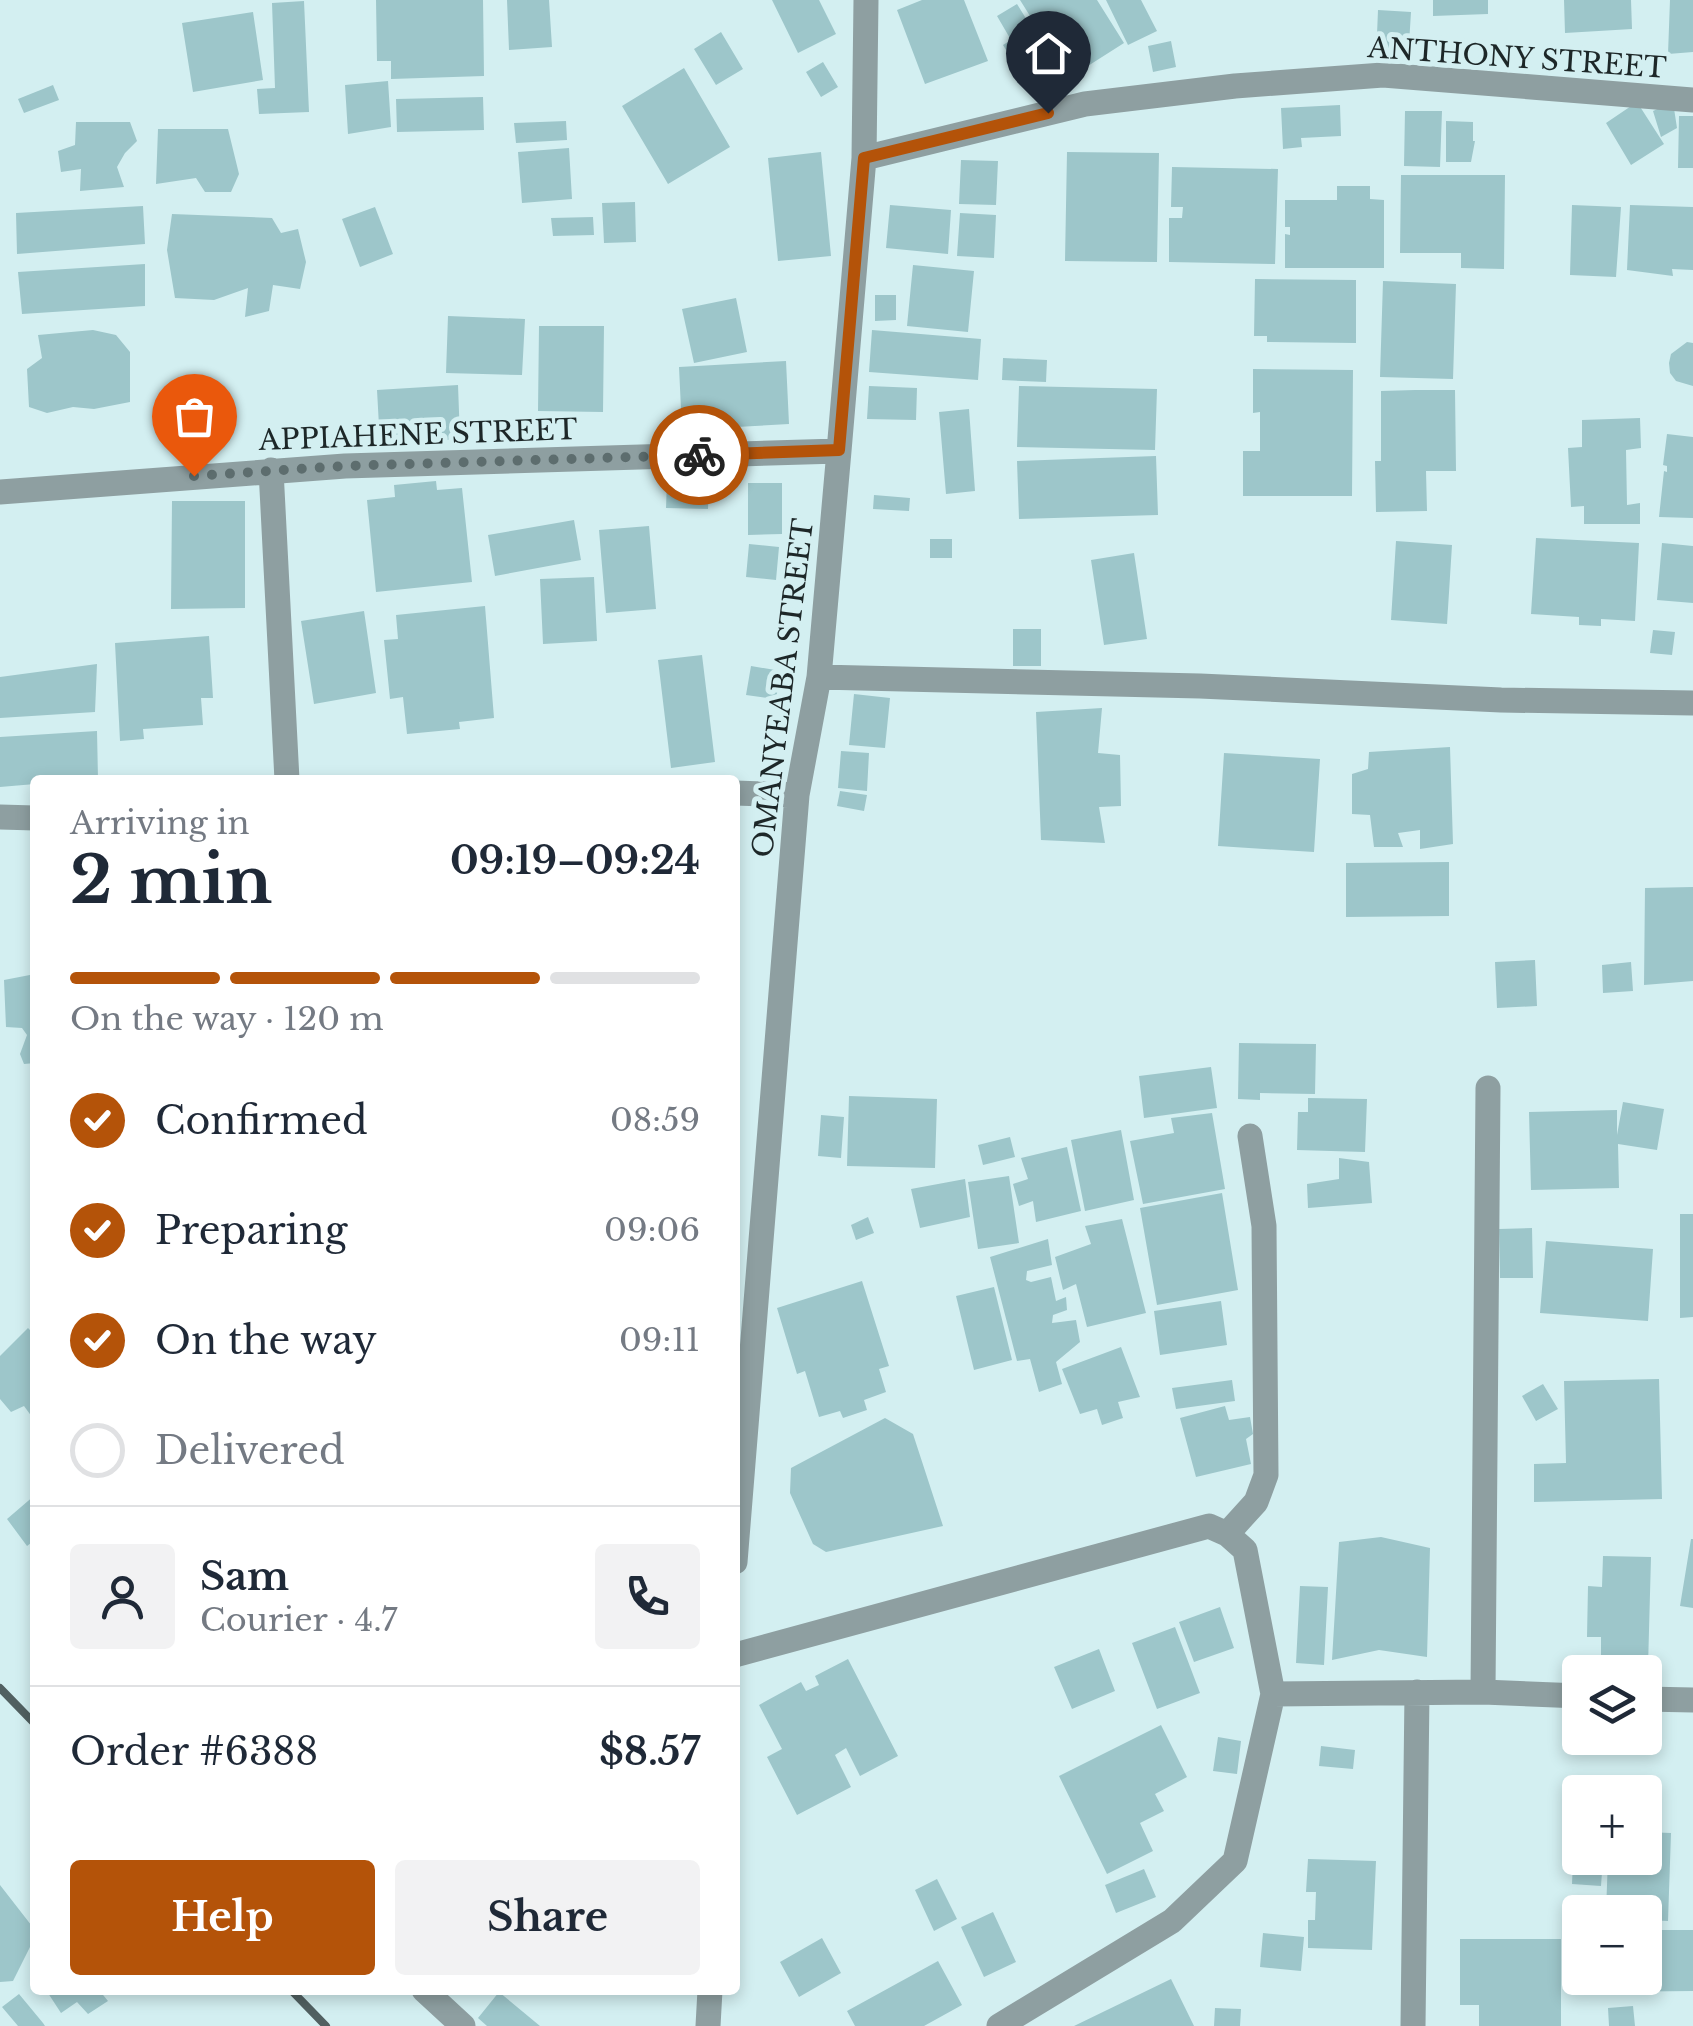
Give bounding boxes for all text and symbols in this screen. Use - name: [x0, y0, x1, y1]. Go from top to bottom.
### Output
- pin: [1006, 11, 1091, 114]
- icon: home: [1021, 26, 1076, 81]
- street label: ANTHONY STREET: [1366, 30, 1668, 86]
- pin: [152, 374, 237, 477]
- icon: bag: [167, 389, 222, 444]
- courier: [649, 405, 749, 505]
- street label: APPIAHENE STREET: [257, 412, 578, 458]
- icon: bike: [672, 428, 727, 483]
- street label: OMANYEABA STREET: [745, 516, 821, 859]
- text: Arriving in: [70, 803, 249, 843]
- text: 09:19–09:24: [450, 837, 700, 884]
- text: 2 min: [70, 840, 272, 921]
- text: On the way · 120 m: [70, 999, 384, 1039]
- icon: check: [70, 1093, 125, 1148]
- text: Confirmed: [155, 1097, 368, 1144]
- text: 08:59: [610, 1100, 700, 1140]
- icon: check: [70, 1203, 125, 1258]
- text: Preparing: [155, 1207, 347, 1254]
- text: 09:06: [604, 1210, 700, 1250]
- icon: check: [70, 1313, 125, 1368]
- text: On the way: [155, 1317, 377, 1364]
- text: 09:11: [619, 1320, 700, 1360]
- text: Delivered: [155, 1427, 345, 1474]
- button: person: [70, 1544, 175, 1649]
- button: phone: [595, 1544, 700, 1649]
- text: Sam: [200, 1553, 289, 1600]
- text: Courier · 4.7: [200, 1600, 397, 1640]
- map controls: [1562, 1655, 1662, 1995]
- button: layers: [1562, 1655, 1662, 1755]
- text: Order #6388: [70, 1728, 318, 1775]
- text: $8.57: [599, 1728, 700, 1775]
- button: +: [1562, 1775, 1662, 1875]
- button: Help: [70, 1860, 375, 1975]
- button: Share: [395, 1860, 700, 1975]
- button: −: [1562, 1895, 1662, 1995]

